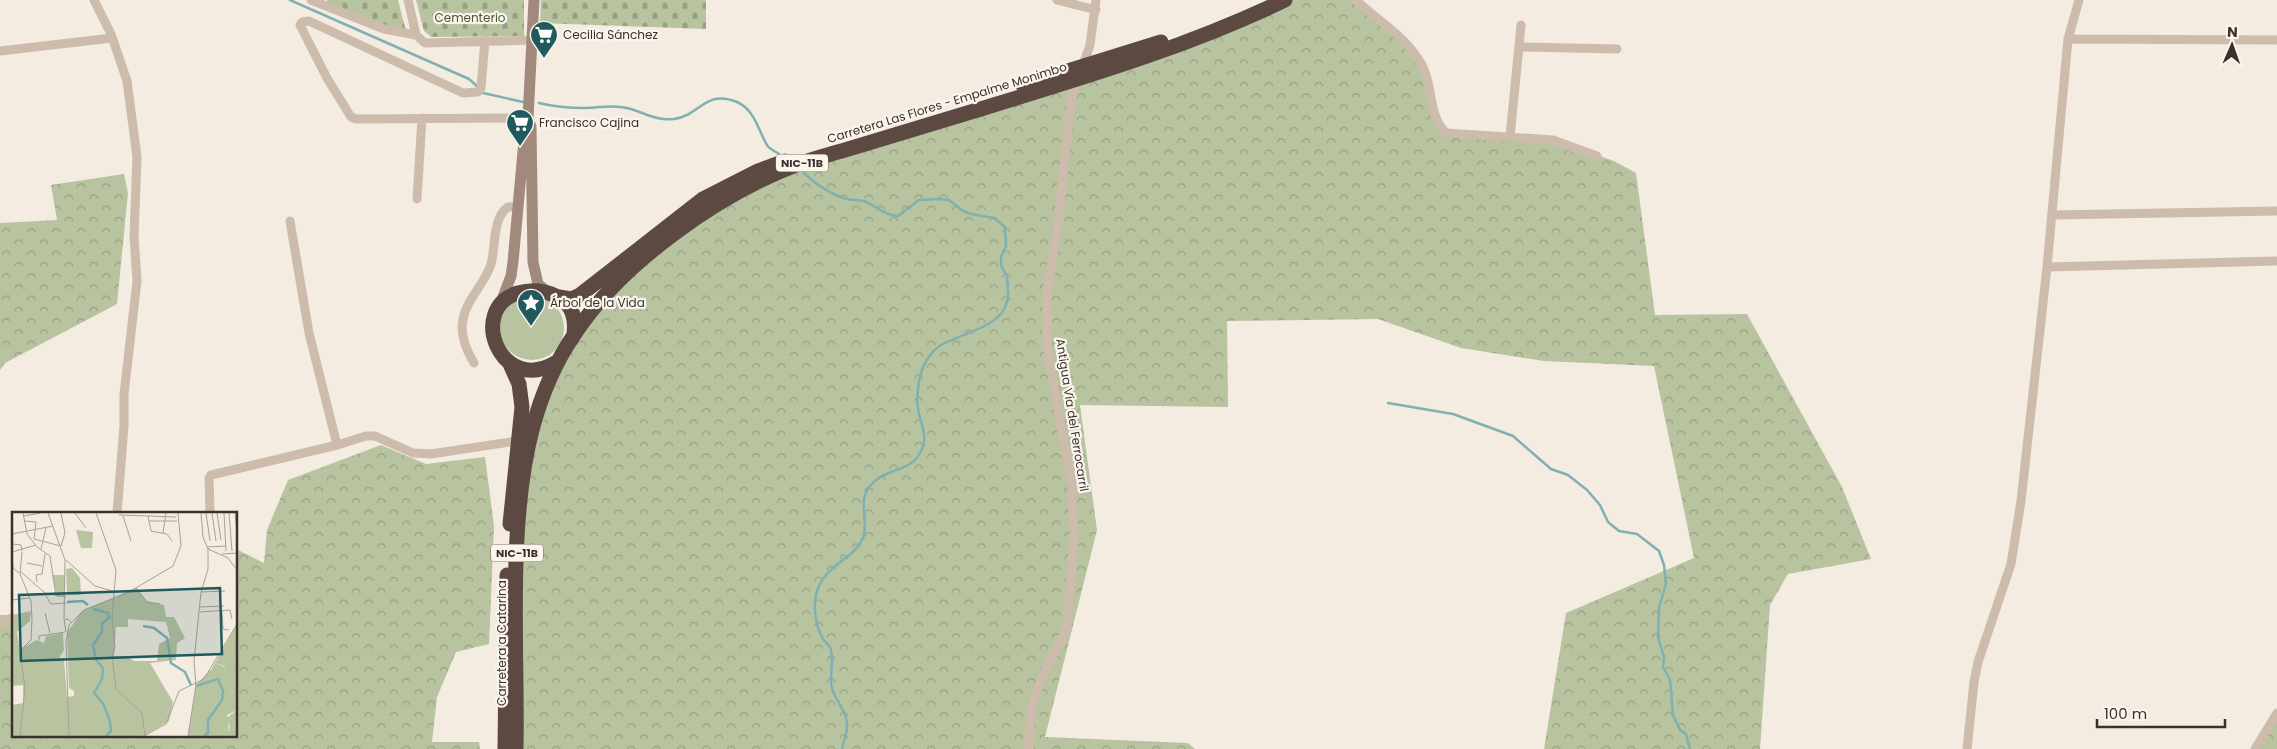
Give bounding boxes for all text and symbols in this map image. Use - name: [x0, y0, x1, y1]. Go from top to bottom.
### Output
- park label: Cementerio: [434, 9, 506, 26]
- supermarket icon: Cecilia Sánchez: [529, 20, 559, 59]
- north arrow: [2207, 20, 2257, 70]
- text: N: [2227, 22, 2238, 42]
- place label: Cecilia Sánchez: [563, 26, 658, 43]
- street label: Carretera Las Flores - Empalme Monimbo: [825, 58, 1069, 147]
- supermarket icon: Francisco Cajina: [505, 108, 535, 147]
- place label: Francisco Cajina: [539, 114, 639, 131]
- road number: NIC-11B: [776, 154, 828, 172]
- place icon: Árbol de la Vida: [516, 288, 546, 327]
- place label: Árbol de la Vida: [550, 294, 645, 311]
- street label: Antigua Vía del Ferrocarril: [1052, 337, 1093, 493]
- inset map: [12, 512, 238, 736]
- road number: NIC-11B: [491, 544, 543, 562]
- street label: Carretera a Catarina: [493, 580, 510, 706]
- scale bar: [2097, 696, 2224, 728]
- text: 100 m: [2104, 703, 2147, 724]

